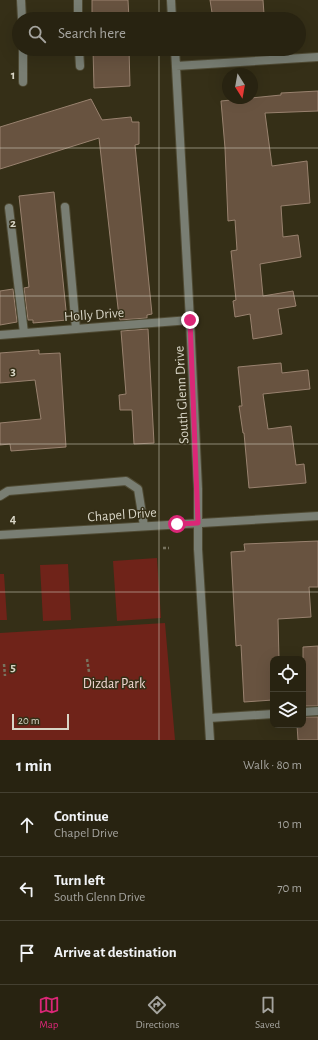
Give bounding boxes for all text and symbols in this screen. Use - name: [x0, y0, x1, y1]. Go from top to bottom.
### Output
- search box: [12, 12, 306, 56]
- icon: search: [26, 23, 48, 45]
- text: Search here: [58, 26, 126, 41]
- north arrow: [222, 68, 258, 104]
- text: 1: [11, 69, 15, 82]
- text: 2: [10, 217, 16, 230]
- street label: Holly Drive: [63, 306, 125, 324]
- route end: [181, 311, 199, 329]
- street label: South Glenn Drive: [172, 345, 192, 444]
- text: 3: [10, 365, 16, 378]
- street label: Chapel Drive: [87, 506, 157, 524]
- text: 4: [10, 513, 17, 526]
- route start: [168, 515, 186, 533]
- map controls: [270, 656, 306, 728]
- button: locate: [270, 656, 306, 692]
- text: 5: [10, 661, 16, 674]
- park label: Dizdar Park: [83, 677, 146, 691]
- button: layers: [270, 692, 306, 728]
- scale bar: [12, 712, 69, 731]
- text: 20 m: [18, 715, 39, 726]
- text: 1 min: [16, 757, 52, 774]
- text: Walk · 80 m: [243, 759, 302, 772]
- text: Continue: [54, 809, 109, 824]
- icon: ahead: [16, 814, 38, 836]
- text: 10 m: [278, 818, 302, 831]
- text: Chapel Drive: [54, 827, 119, 840]
- text: Turn left: [54, 873, 105, 888]
- icon: left: [16, 878, 38, 900]
- text: 70 m: [277, 882, 302, 895]
- text: South Glenn Drive: [54, 891, 145, 904]
- icon: arrive: [16, 942, 38, 964]
- text: Arrive at destination: [54, 945, 177, 960]
- tab: Map: [38, 994, 60, 1031]
- tab: Directions: [135, 994, 179, 1031]
- tab: Saved: [255, 994, 280, 1031]

